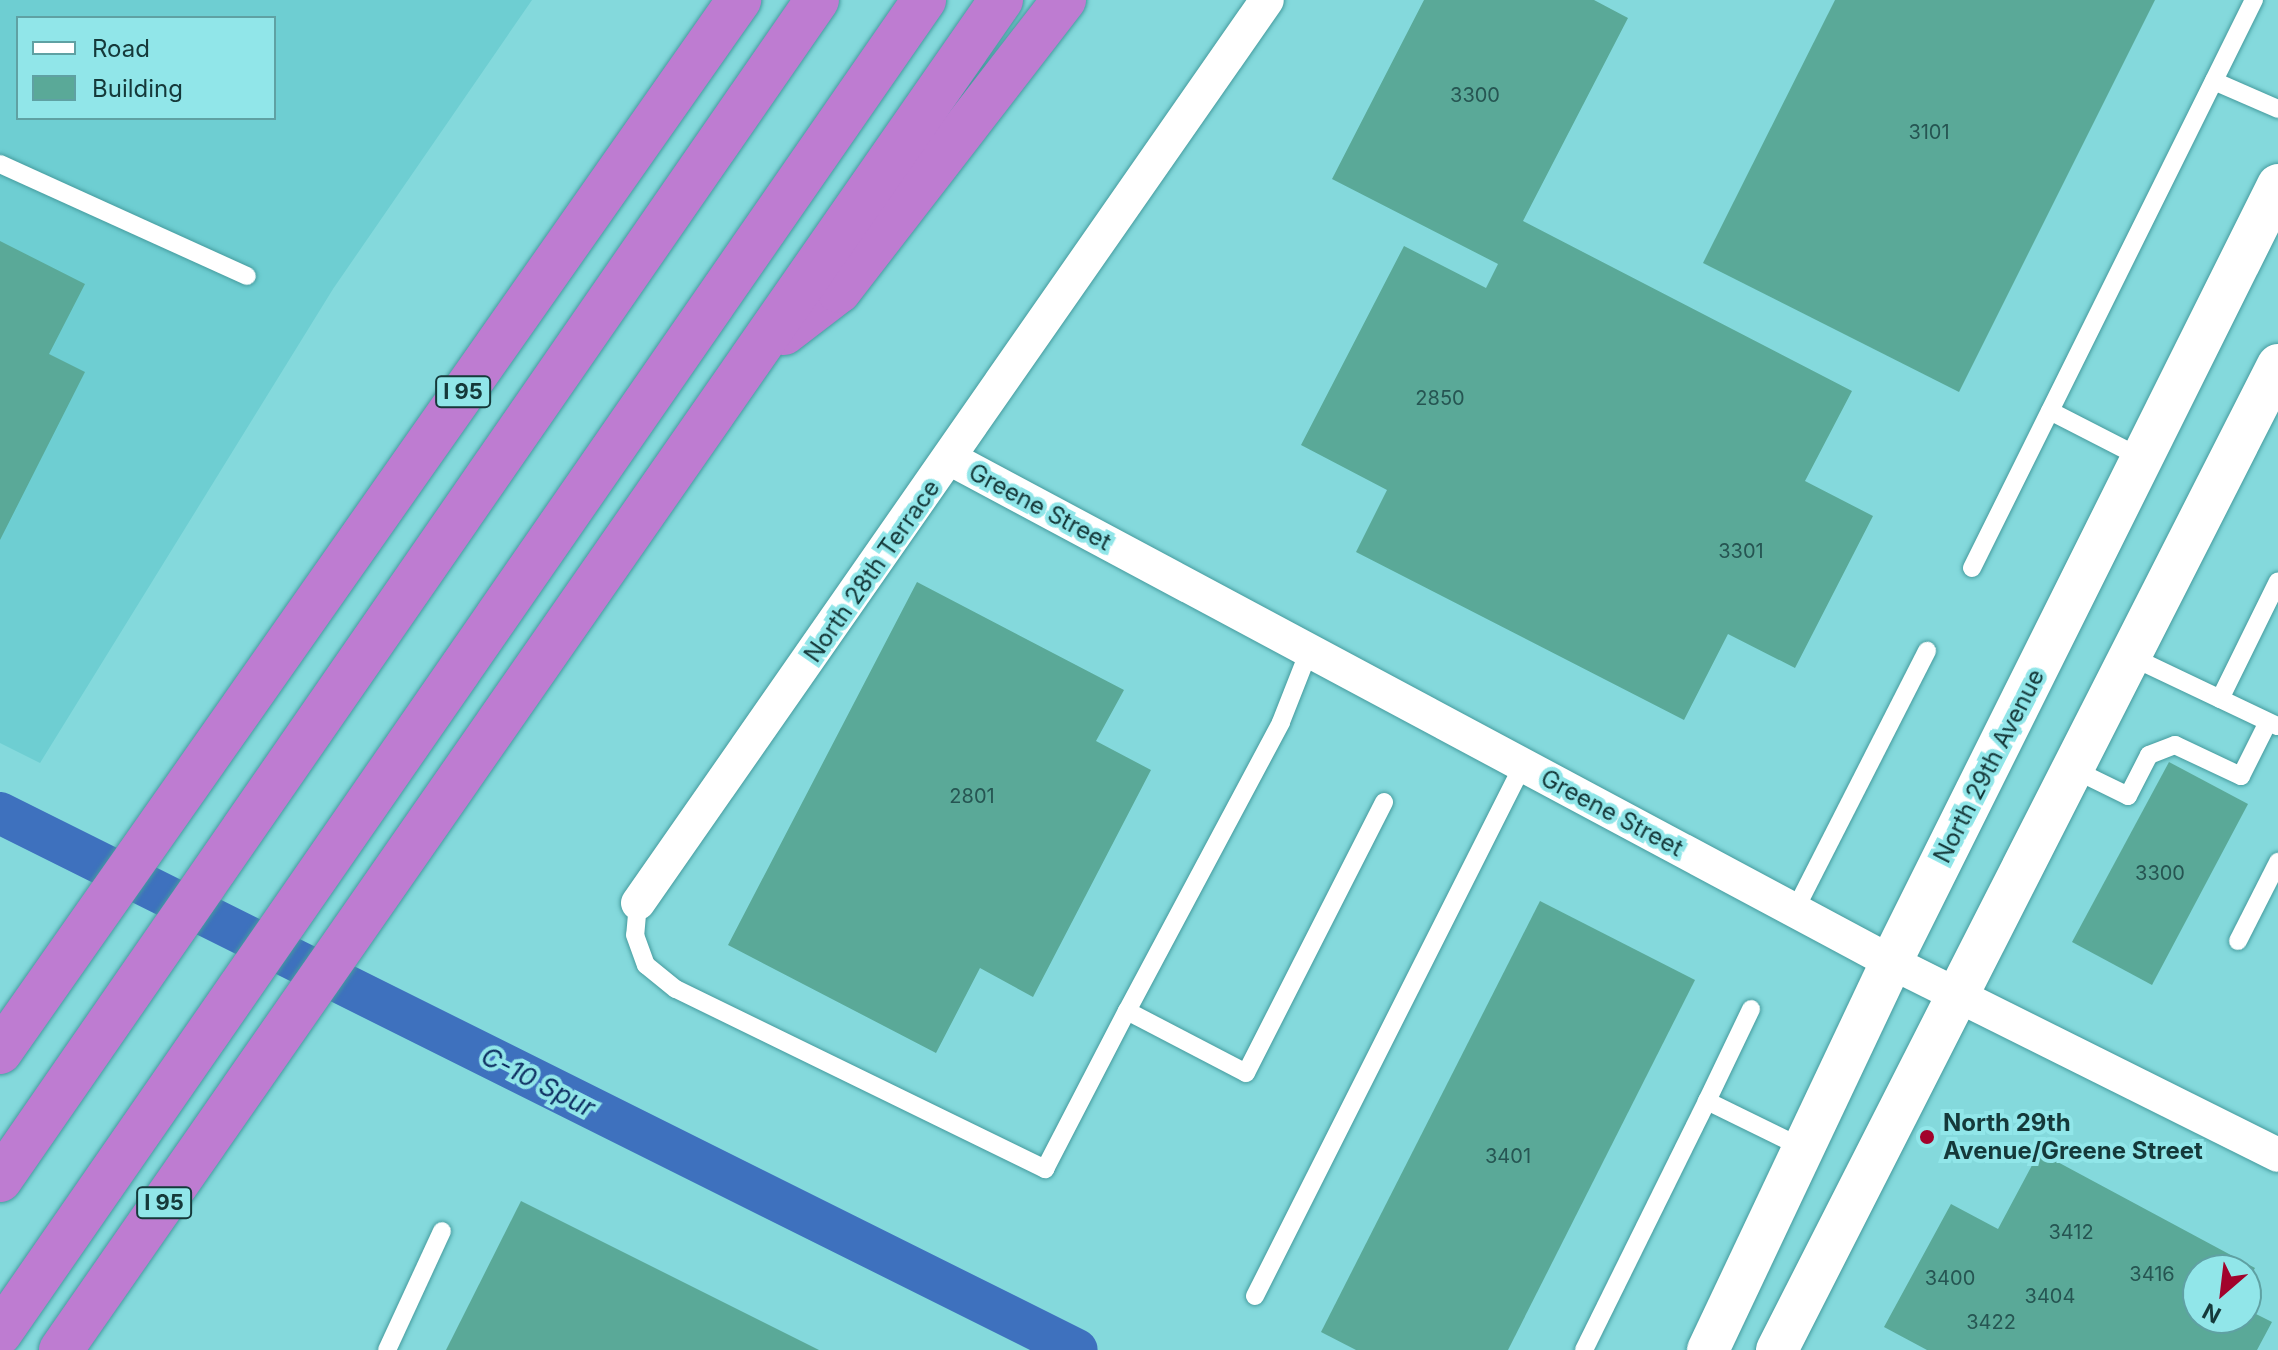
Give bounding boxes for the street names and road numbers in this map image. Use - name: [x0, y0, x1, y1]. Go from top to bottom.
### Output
- road number: I 95: [435, 374, 491, 410]
- street label: Greene Street: [964, 457, 1116, 557]
- street label: North 28th Terrace: [798, 474, 946, 668]
- street label: North 29th Avenue: [1928, 664, 2050, 868]
- street label: Greene Street: [1536, 763, 1688, 863]
- road number: I 95: [136, 1185, 192, 1221]

